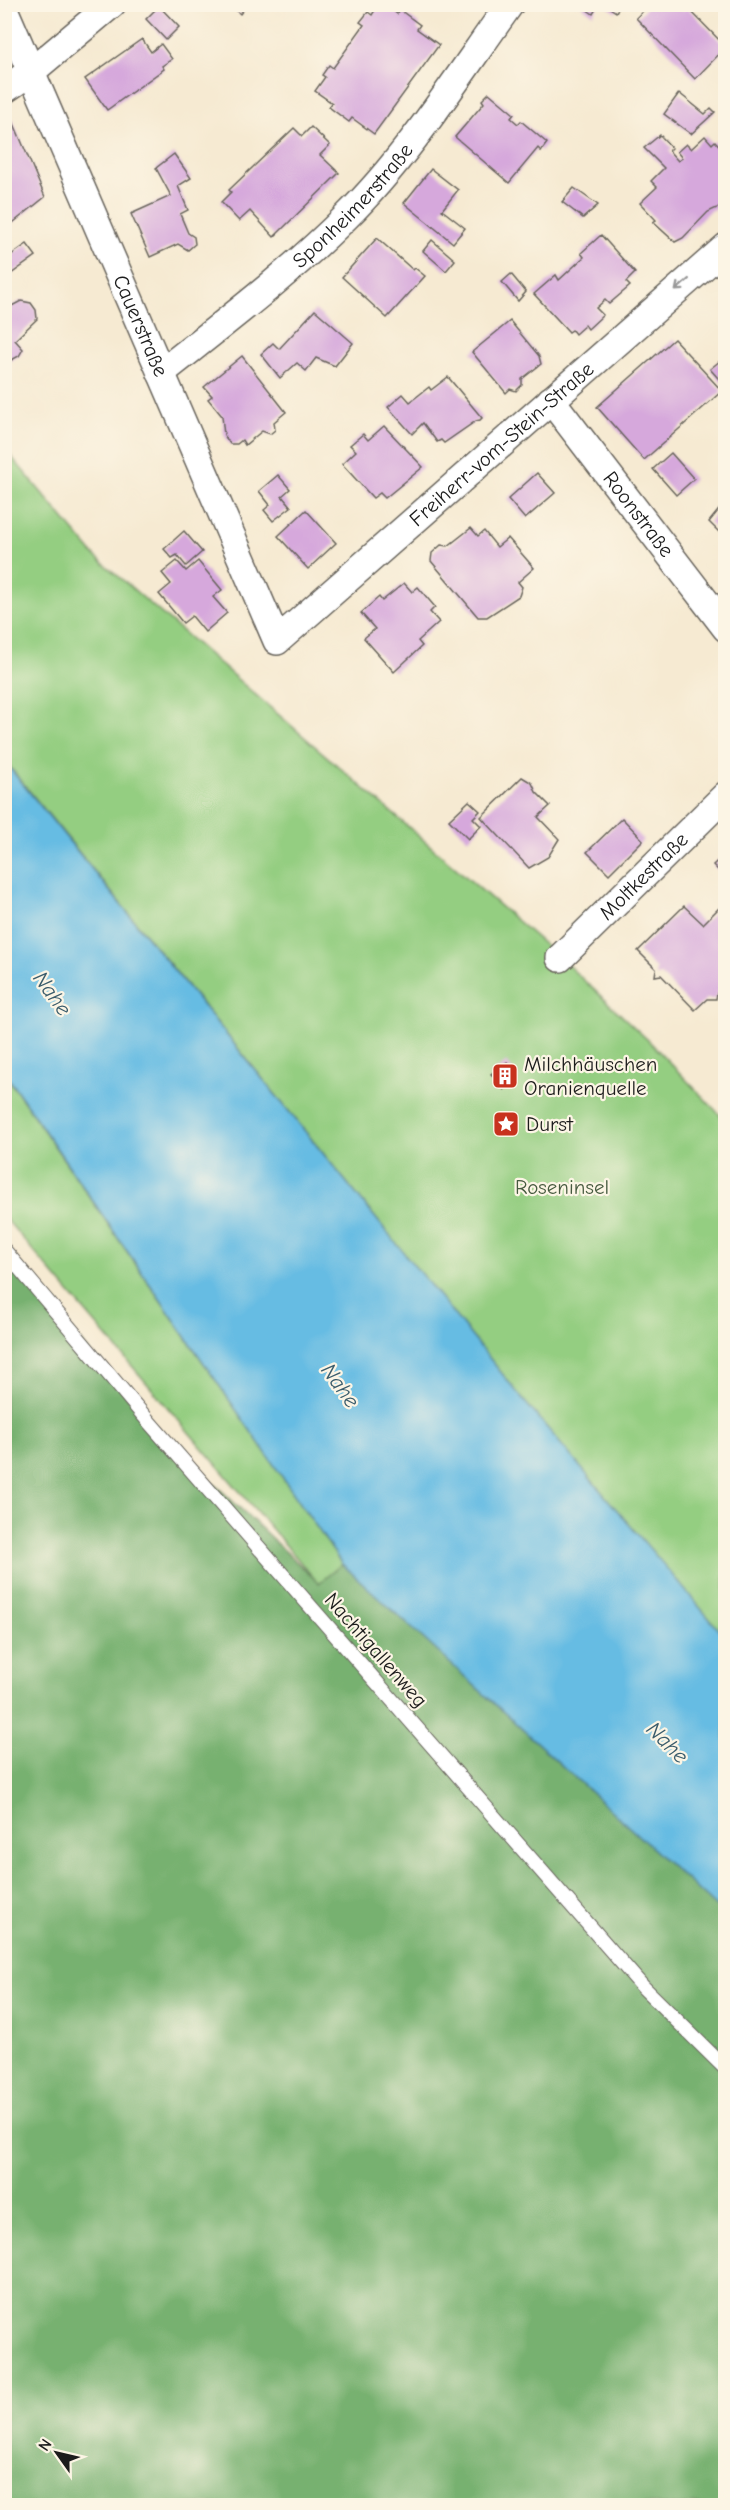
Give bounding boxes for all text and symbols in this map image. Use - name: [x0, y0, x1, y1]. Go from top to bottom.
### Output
- street label: Sponheimerstraße: [288, 139, 418, 273]
- street label: Cauerstraße: [108, 271, 173, 380]
- one-way arrow: [674, 278, 689, 292]
- street label: Freiherr-vom-Stein-Straße: [404, 357, 598, 531]
- street label: Roonstraße: [598, 467, 679, 562]
- street label: Moltkestraße: [594, 827, 693, 925]
- water label: Nahe: [27, 966, 77, 1021]
- place label: Milchhäuschen Oranienquelle: [524, 1052, 657, 1100]
- building icon: Milchhäuschen Oranienquelle: [490, 1061, 520, 1091]
- place icon: Durst: [491, 1109, 521, 1139]
- place label: Durst: [526, 1112, 574, 1136]
- park label: Roseninsel: [515, 1175, 609, 1199]
- water label: Nahe: [315, 1358, 365, 1413]
- street label: Nachtigallenweg: [320, 1588, 432, 1712]
- water label: Nahe: [641, 1716, 694, 1769]
- north arrow: [27, 2423, 87, 2483]
- text: N: [35, 2436, 56, 2455]

